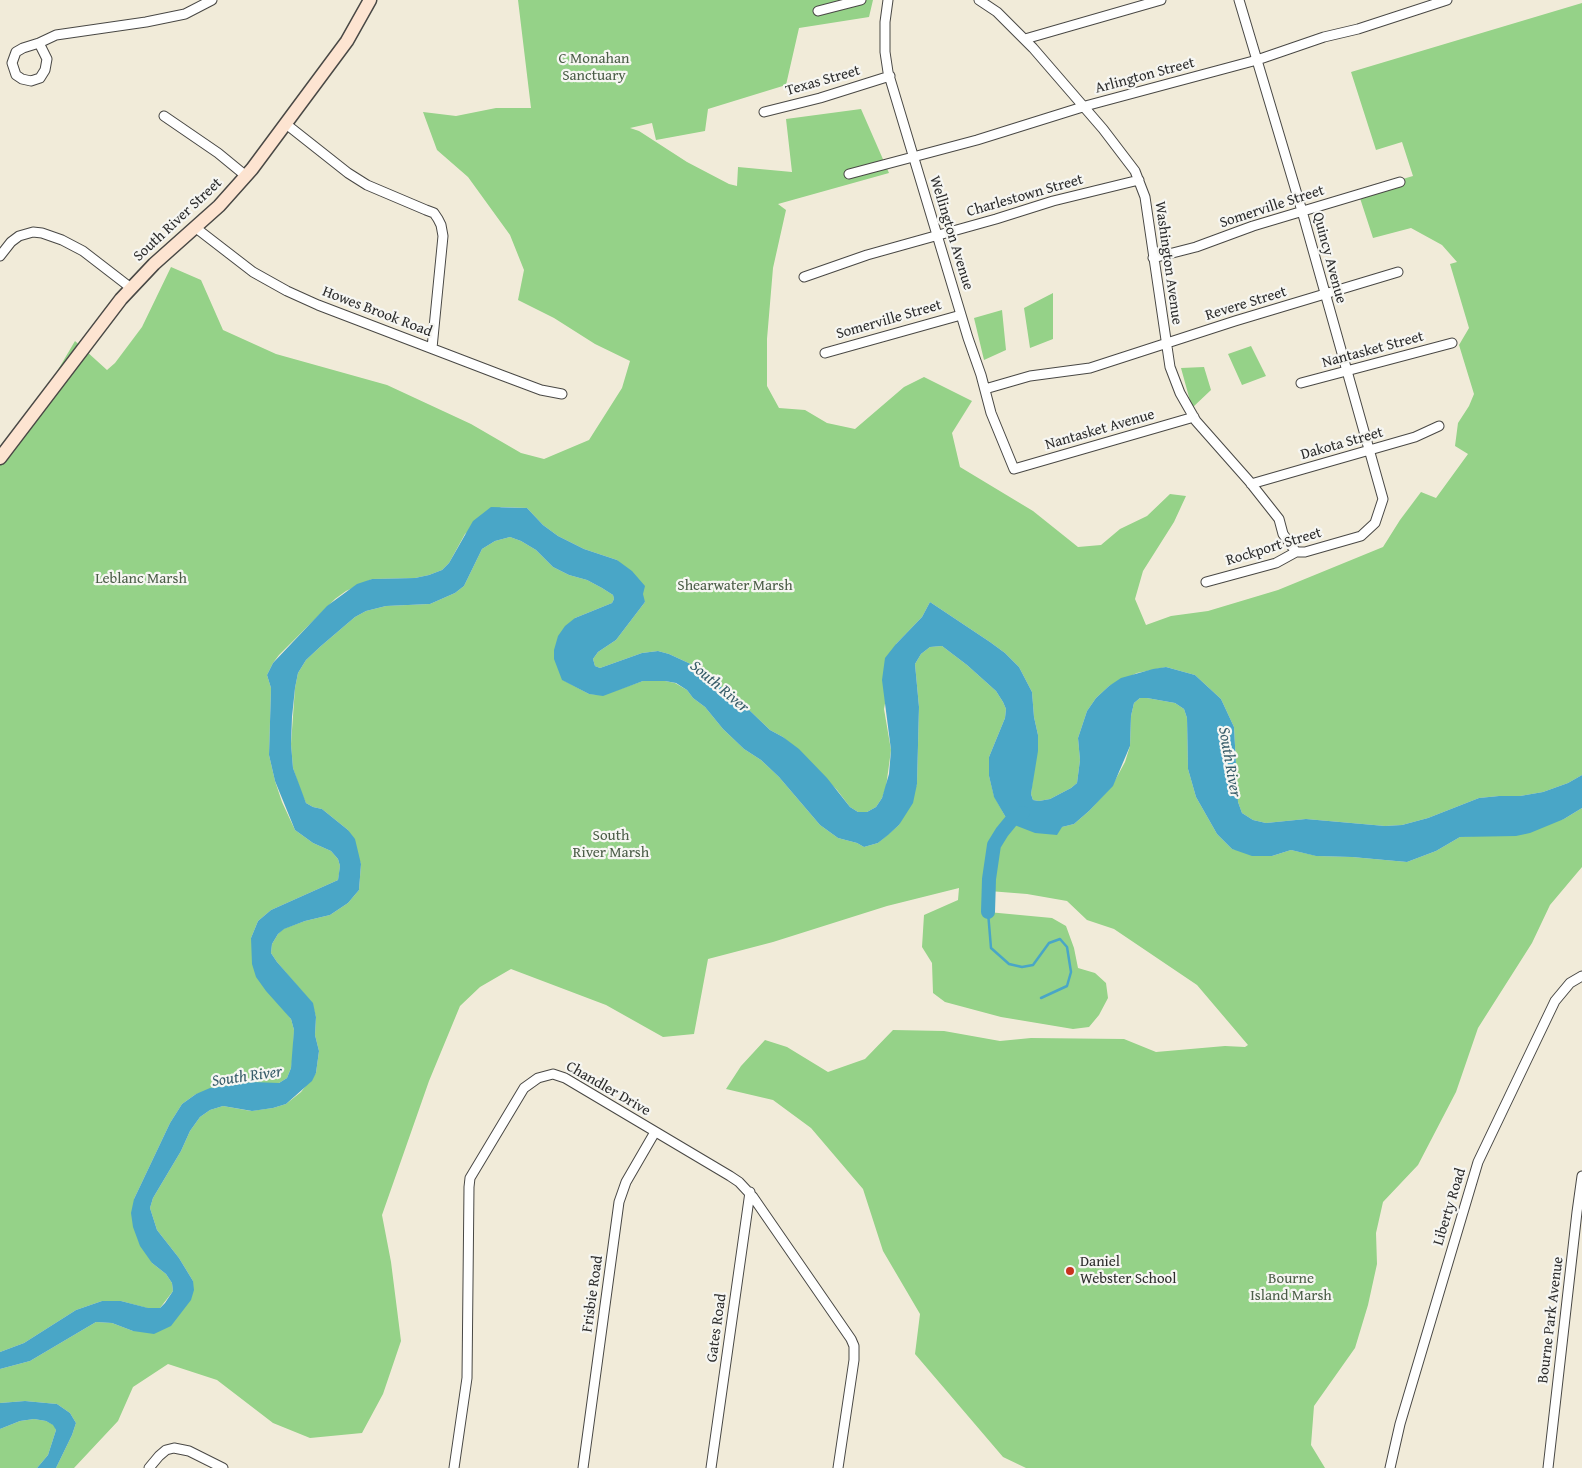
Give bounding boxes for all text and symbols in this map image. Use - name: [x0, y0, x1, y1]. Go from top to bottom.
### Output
- park label: C Monahan Sanctuary: [559, 50, 629, 85]
- street label: Arlington Street: [1093, 54, 1197, 98]
- street label: Texas Street: [784, 62, 862, 100]
- street label: Charlestown Street: [965, 171, 1085, 221]
- street label: South River Street: [130, 174, 226, 266]
- street label: Wellington Avenue: [925, 174, 977, 292]
- street label: Somerville Street: [1217, 182, 1327, 232]
- street label: Washington Avenue: [1150, 200, 1186, 326]
- street label: Quincy Avenue: [1308, 211, 1350, 305]
- street label: Howes Brook Road: [320, 283, 434, 341]
- street label: Revere Street: [1203, 283, 1289, 325]
- street label: Somerville Street: [834, 296, 944, 344]
- street label: Nantasket Street: [1320, 328, 1426, 372]
- street label: Nantasket Avenue: [1043, 406, 1157, 454]
- street label: Dakota Street: [1299, 424, 1385, 464]
- street label: Rockport Street: [1224, 524, 1324, 570]
- park label: Leblanc Marsh: [95, 570, 187, 588]
- park label: Shearwater Marsh: [677, 577, 793, 595]
- water label: South River: [686, 657, 752, 717]
- water label: South River: [1213, 725, 1245, 799]
- park label: South River Marsh: [573, 827, 649, 862]
- street label: Chandler Drive: [563, 1058, 653, 1120]
- water label: South River: [211, 1063, 283, 1091]
- street label: Liberty Road: [1430, 1166, 1470, 1248]
- place label: Daniel Webster School: [1080, 1253, 1176, 1288]
- street label: Frisbie Road: [579, 1254, 607, 1334]
- street label: Bourne Park Avenue: [1534, 1256, 1568, 1384]
- marker: Daniel Webster School: [1064, 1265, 1076, 1277]
- park label: Bourne Island Marsh: [1250, 1270, 1332, 1305]
- street label: Gates Road: [703, 1293, 731, 1363]

